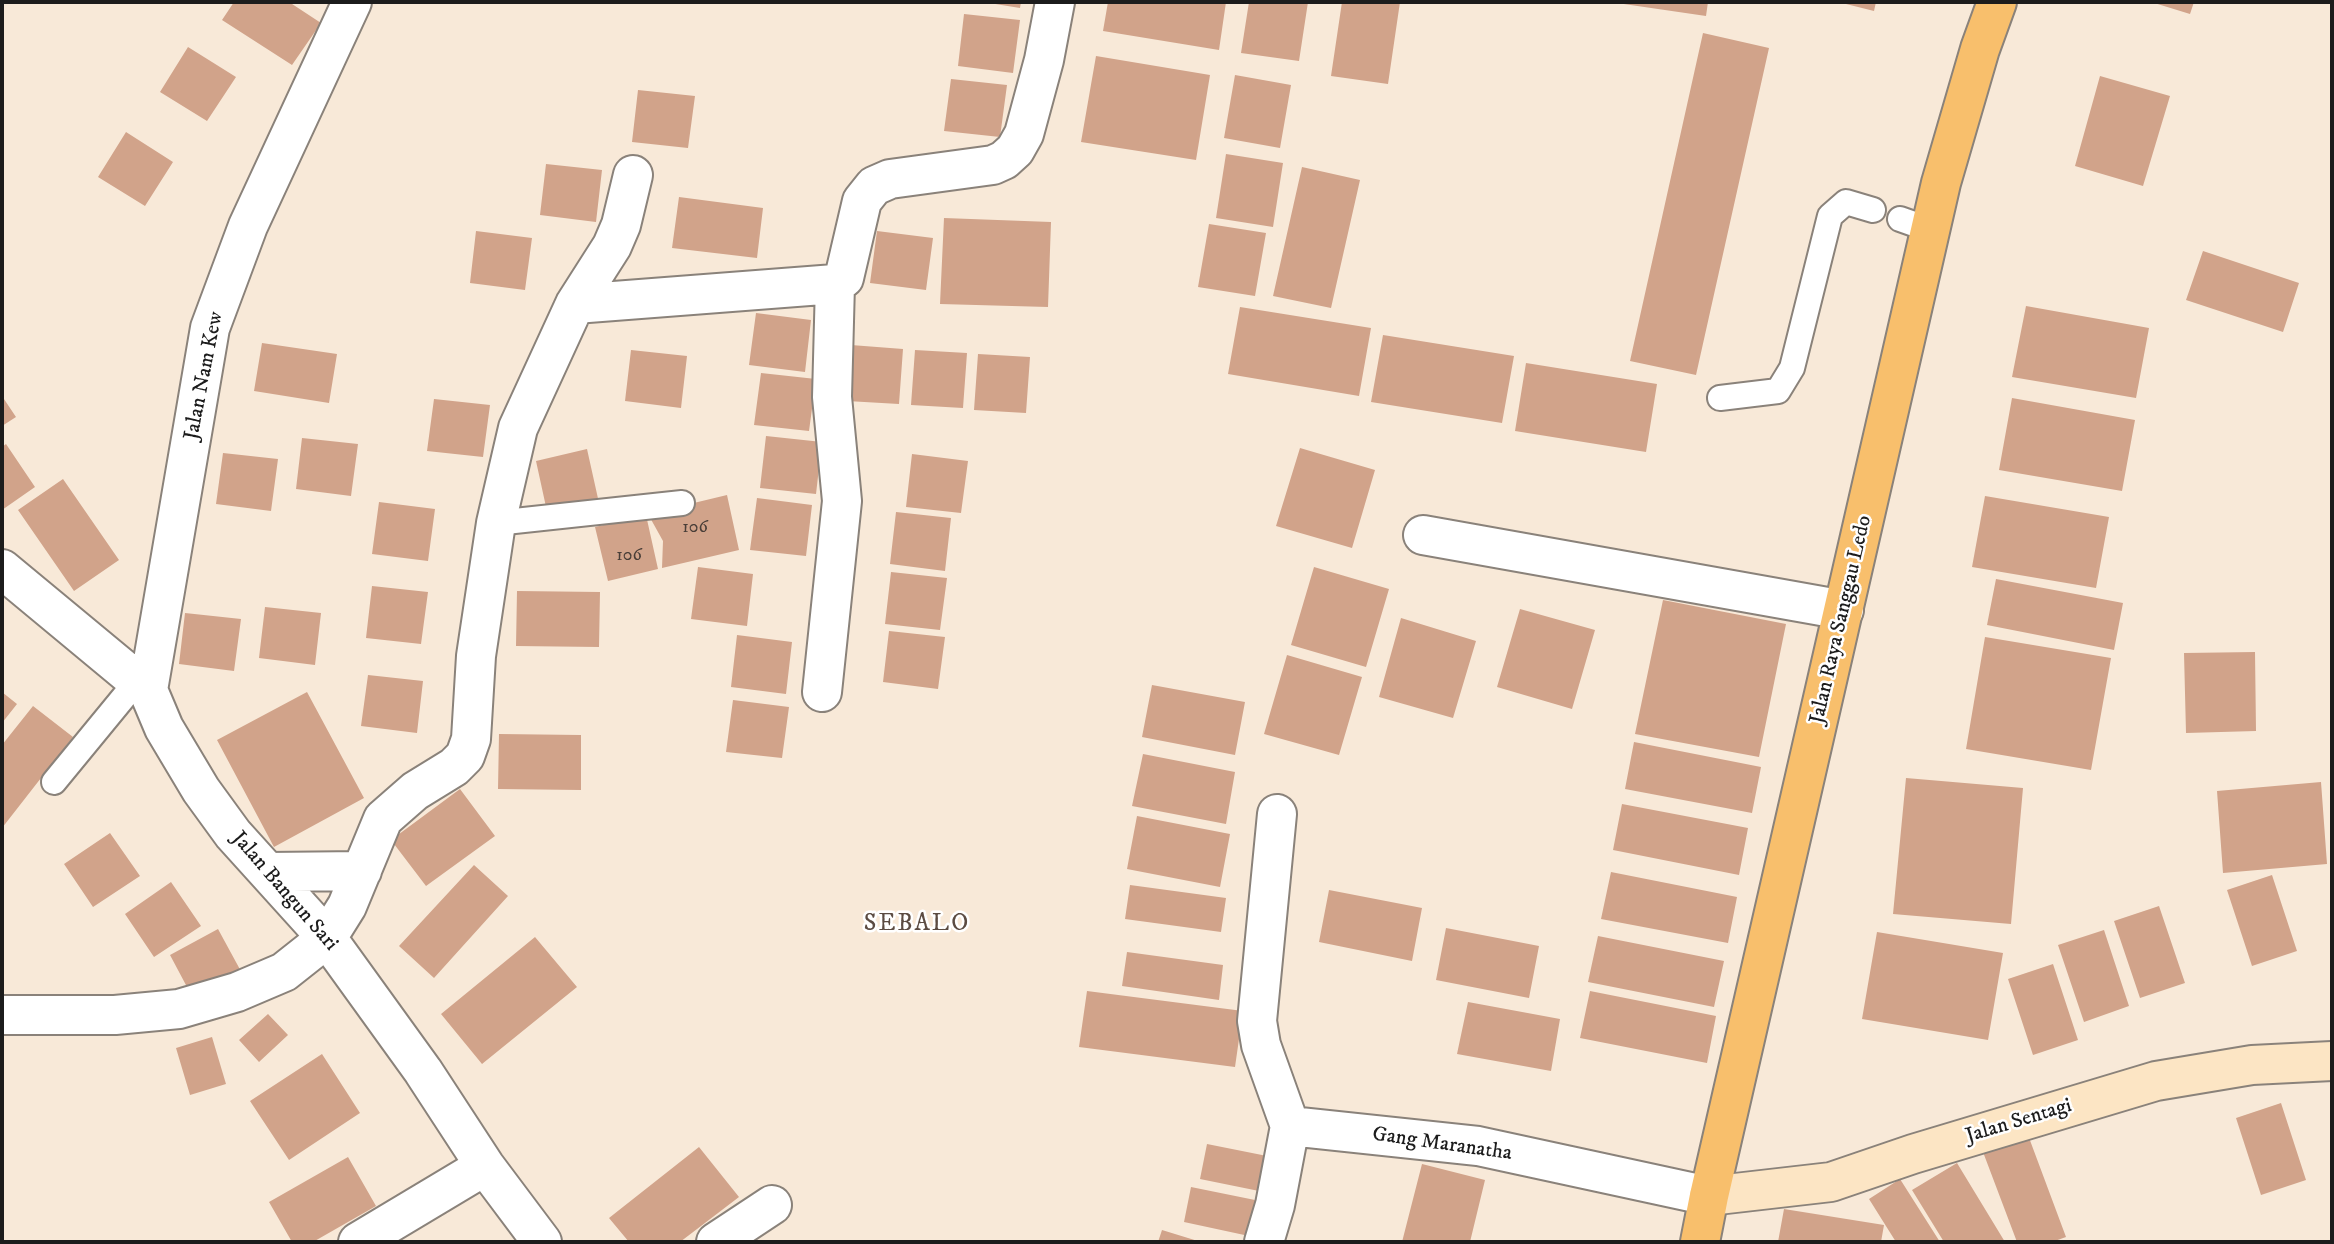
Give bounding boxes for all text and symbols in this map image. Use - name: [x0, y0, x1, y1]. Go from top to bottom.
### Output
- street label: Jalan Nam Kew: [180, 310, 230, 442]
- street label: Jalan Raya Sanggau Ledo: [1806, 513, 1878, 727]
- house number: 106: [682, 517, 708, 539]
- house number: 106: [616, 545, 642, 567]
- street label: Jalan Bangun Sari: [225, 827, 343, 957]
- district label: SEBALO: [865, 911, 969, 939]
- street label: Jalan Sentagi: [1963, 1094, 2075, 1150]
- street label: Gang Maranatha: [1371, 1123, 1513, 1167]

